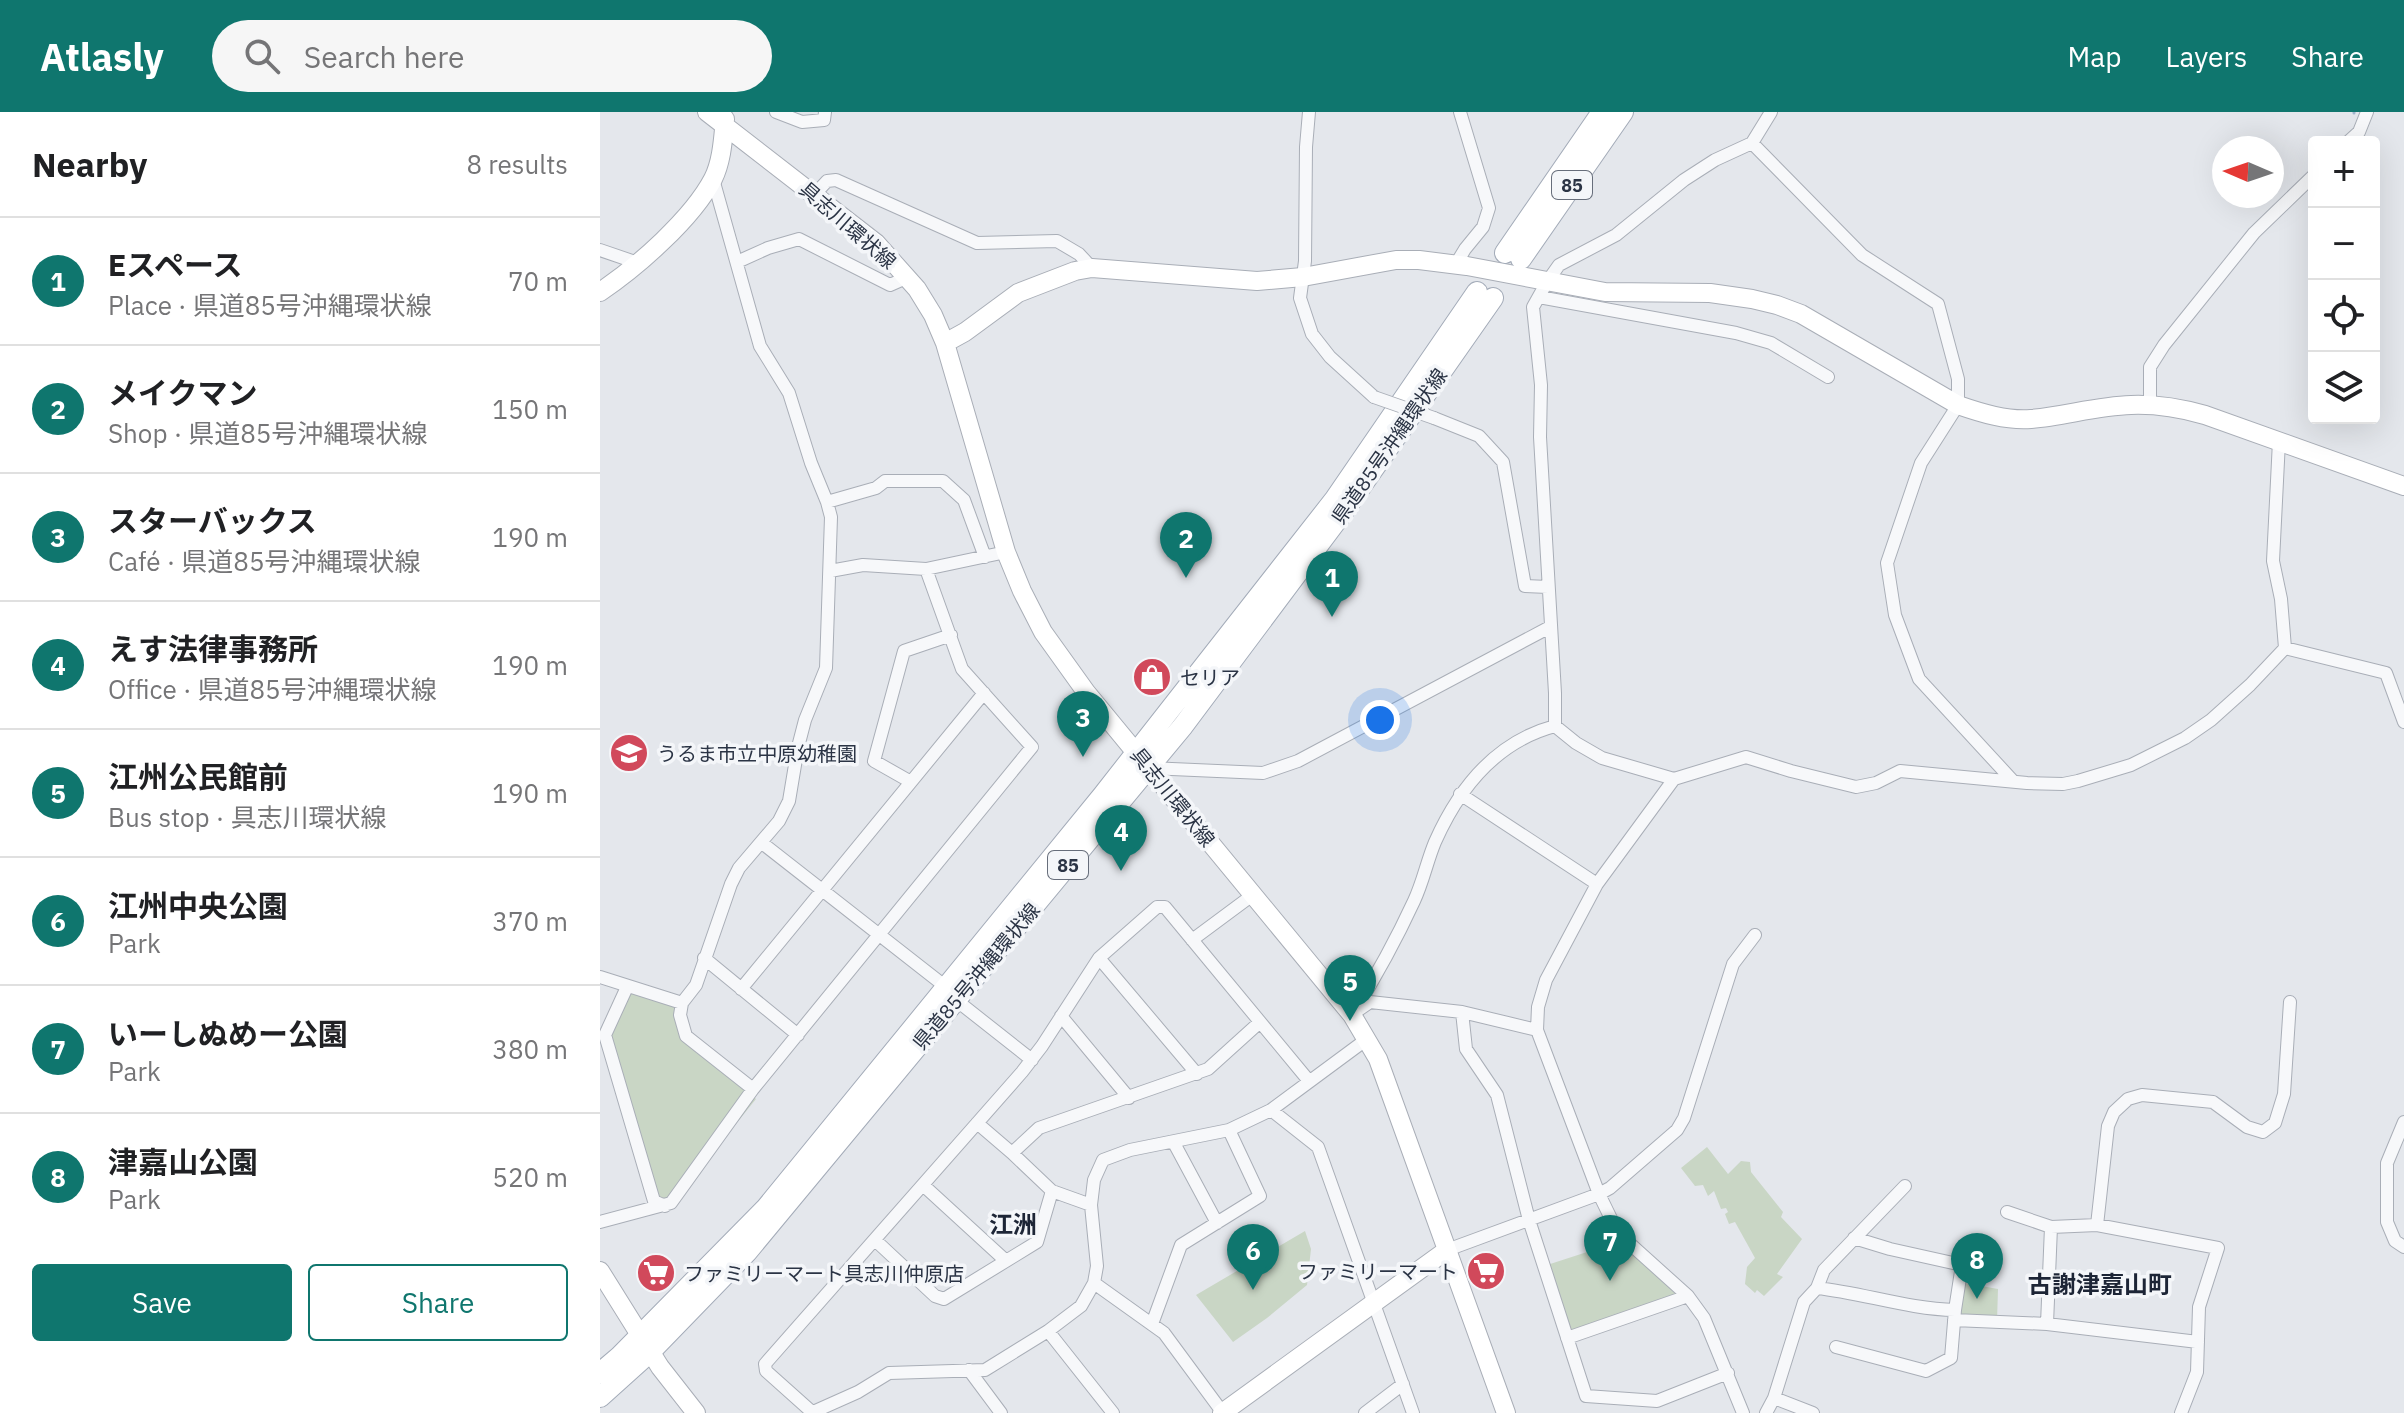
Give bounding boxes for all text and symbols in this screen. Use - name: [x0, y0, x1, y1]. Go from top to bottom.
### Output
- search box: [212, 20, 772, 92]
- text: Atlasly: [40, 32, 164, 81]
- icon: search: [240, 34, 284, 78]
- text: Search here: [304, 37, 465, 76]
- text: Map: [2067, 38, 2121, 75]
- text: Layers: [2165, 38, 2247, 75]
- text: Share: [2291, 38, 2364, 75]
- north arrow: [2212, 136, 2284, 208]
- map controls: [2308, 136, 2380, 424]
- button: +: [2308, 136, 2380, 208]
- text: Nearby: [32, 142, 147, 186]
- text: 8 results: [466, 147, 568, 181]
- road number: 85: [1552, 171, 1592, 199]
- street label: 具志川環状線: [794, 175, 902, 275]
- button: −: [2308, 208, 2380, 280]
- text: Eスペース: [108, 245, 243, 284]
- text: 1: [50, 264, 66, 298]
- text: 70 m: [508, 264, 568, 298]
- button: locate: [2308, 280, 2380, 352]
- text: Place · 県道85号沖縄環状線: [108, 288, 432, 322]
- button: layers: [2308, 352, 2380, 424]
- street label: 県道85号沖縄環状線: [1325, 363, 1453, 529]
- text: メイクマン: [108, 373, 257, 412]
- text: 2: [50, 392, 66, 426]
- text: 150 m: [492, 392, 568, 426]
- text: Shop · 県道85号沖縄環状線: [108, 416, 427, 450]
- text: スターバックス: [108, 501, 317, 540]
- pin: 2: [1160, 512, 1212, 578]
- text: 3: [50, 520, 66, 554]
- text: 190 m: [492, 520, 568, 554]
- text: Café · 県道85号沖縄環状線: [108, 544, 421, 578]
- pin: 1: [1306, 551, 1358, 617]
- text: えす法律事務所: [108, 629, 318, 668]
- text: 4: [50, 648, 66, 682]
- text: 190 m: [492, 648, 568, 682]
- shop icon: セリア: [1131, 656, 1173, 698]
- place label: セリア: [1180, 664, 1240, 691]
- text: Office · 県道85号沖縄環状線: [108, 672, 437, 706]
- pin: 3: [1057, 691, 1109, 757]
- your location: [1360, 700, 1400, 740]
- school or university icon: うるま市立中原幼稚園: [608, 732, 650, 774]
- place label: うるま市立中原幼稚園: [657, 740, 857, 767]
- street label: 具志川環状線: [1125, 742, 1221, 852]
- text: 江州公民館前: [108, 757, 288, 796]
- text: 5: [50, 776, 66, 810]
- text: 190 m: [492, 776, 568, 810]
- text: Bus stop · 具志川環状線: [108, 800, 386, 834]
- pin: 4: [1095, 805, 1147, 871]
- road number: 85: [1048, 851, 1088, 879]
- text: 江州中央公園: [108, 886, 288, 925]
- street label: 県道85号沖縄環状線: [907, 897, 1045, 1055]
- text: 6: [50, 904, 66, 938]
- text: 370 m: [492, 904, 568, 938]
- text: Park: [108, 926, 161, 960]
- pin: 5: [1324, 955, 1376, 1021]
- text: いーしぬめー公園: [108, 1014, 348, 1053]
- text: 7: [50, 1032, 66, 1066]
- text: 380 m: [492, 1032, 568, 1066]
- text: Park: [108, 1054, 161, 1088]
- text: 津嘉山公園: [108, 1142, 258, 1181]
- text: 8: [50, 1160, 66, 1194]
- text: 520 m: [492, 1160, 568, 1194]
- text: Park: [108, 1182, 161, 1216]
- district label: 江洲: [989, 1208, 1037, 1240]
- pin: 7: [1584, 1215, 1636, 1281]
- pin: 6: [1227, 1224, 1279, 1290]
- pin: 8: [1951, 1233, 2003, 1299]
- supermarket icon: ファミリーマート: [1465, 1250, 1507, 1292]
- supermarket icon: ファミリーマート具志川仲原店: [635, 1252, 677, 1294]
- place label: ファミリーマート: [1298, 1258, 1458, 1285]
- place label: ファミリーマート具志川仲原店: [684, 1260, 964, 1287]
- button: Save: [32, 1264, 292, 1341]
- button: Share: [308, 1264, 568, 1341]
- district label: 古謝津嘉山町: [2028, 1268, 2172, 1300]

